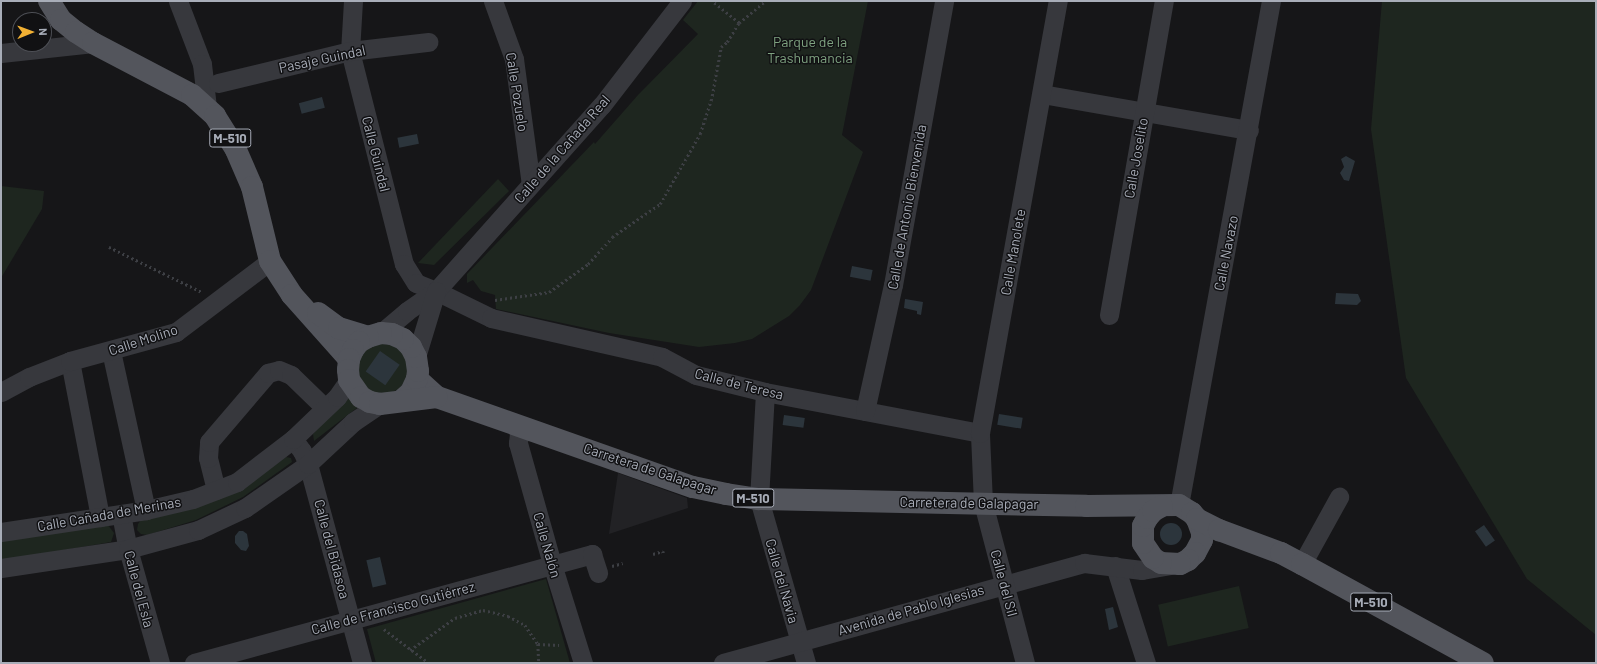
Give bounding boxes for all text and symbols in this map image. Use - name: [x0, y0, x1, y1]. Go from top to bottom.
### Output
- north arrow: [12, 12, 52, 52]
- text: N: [37, 28, 50, 36]
- park label: Parque de la Trashumancia: [767, 34, 853, 66]
- street label: Pasaje Guindal: [277, 42, 367, 76]
- street label: Calle Pozuelo: [502, 51, 532, 133]
- street label: Calle de la Cañada Real: [511, 92, 613, 206]
- street label: Calle Guindal: [358, 114, 394, 194]
- street label: Calle Joselito: [1121, 116, 1151, 200]
- street label: Calle de Antonio Bienvenida: [884, 123, 930, 291]
- road number: M-510: [209, 127, 251, 149]
- street label: Calle Manolete: [997, 207, 1029, 297]
- street label: Calle Navazo: [1210, 214, 1242, 292]
- street label: Calle Molino: [106, 321, 180, 359]
- street label: Calle de Teresa: [693, 365, 785, 403]
- street label: Carretera de Galapagar: [581, 440, 719, 498]
- road number: M-510: [732, 487, 774, 509]
- street label: Calle Cañada de Merinas: [36, 493, 182, 535]
- street label: Carretera de Galapagar: [899, 493, 1039, 513]
- street label: Calle del Bidasoa: [311, 498, 353, 600]
- street label: Calle Nalón: [530, 510, 564, 580]
- street label: Calle del Navia: [762, 537, 802, 625]
- street label: Calle del Sil: [987, 548, 1021, 618]
- street label: Calle del Esla: [121, 549, 157, 629]
- street label: Calle de Francisco Gutiérrez: [309, 578, 477, 638]
- street label: Avenida de Pablo Iglesias: [836, 581, 986, 639]
- road number: M-510: [1350, 591, 1392, 613]

